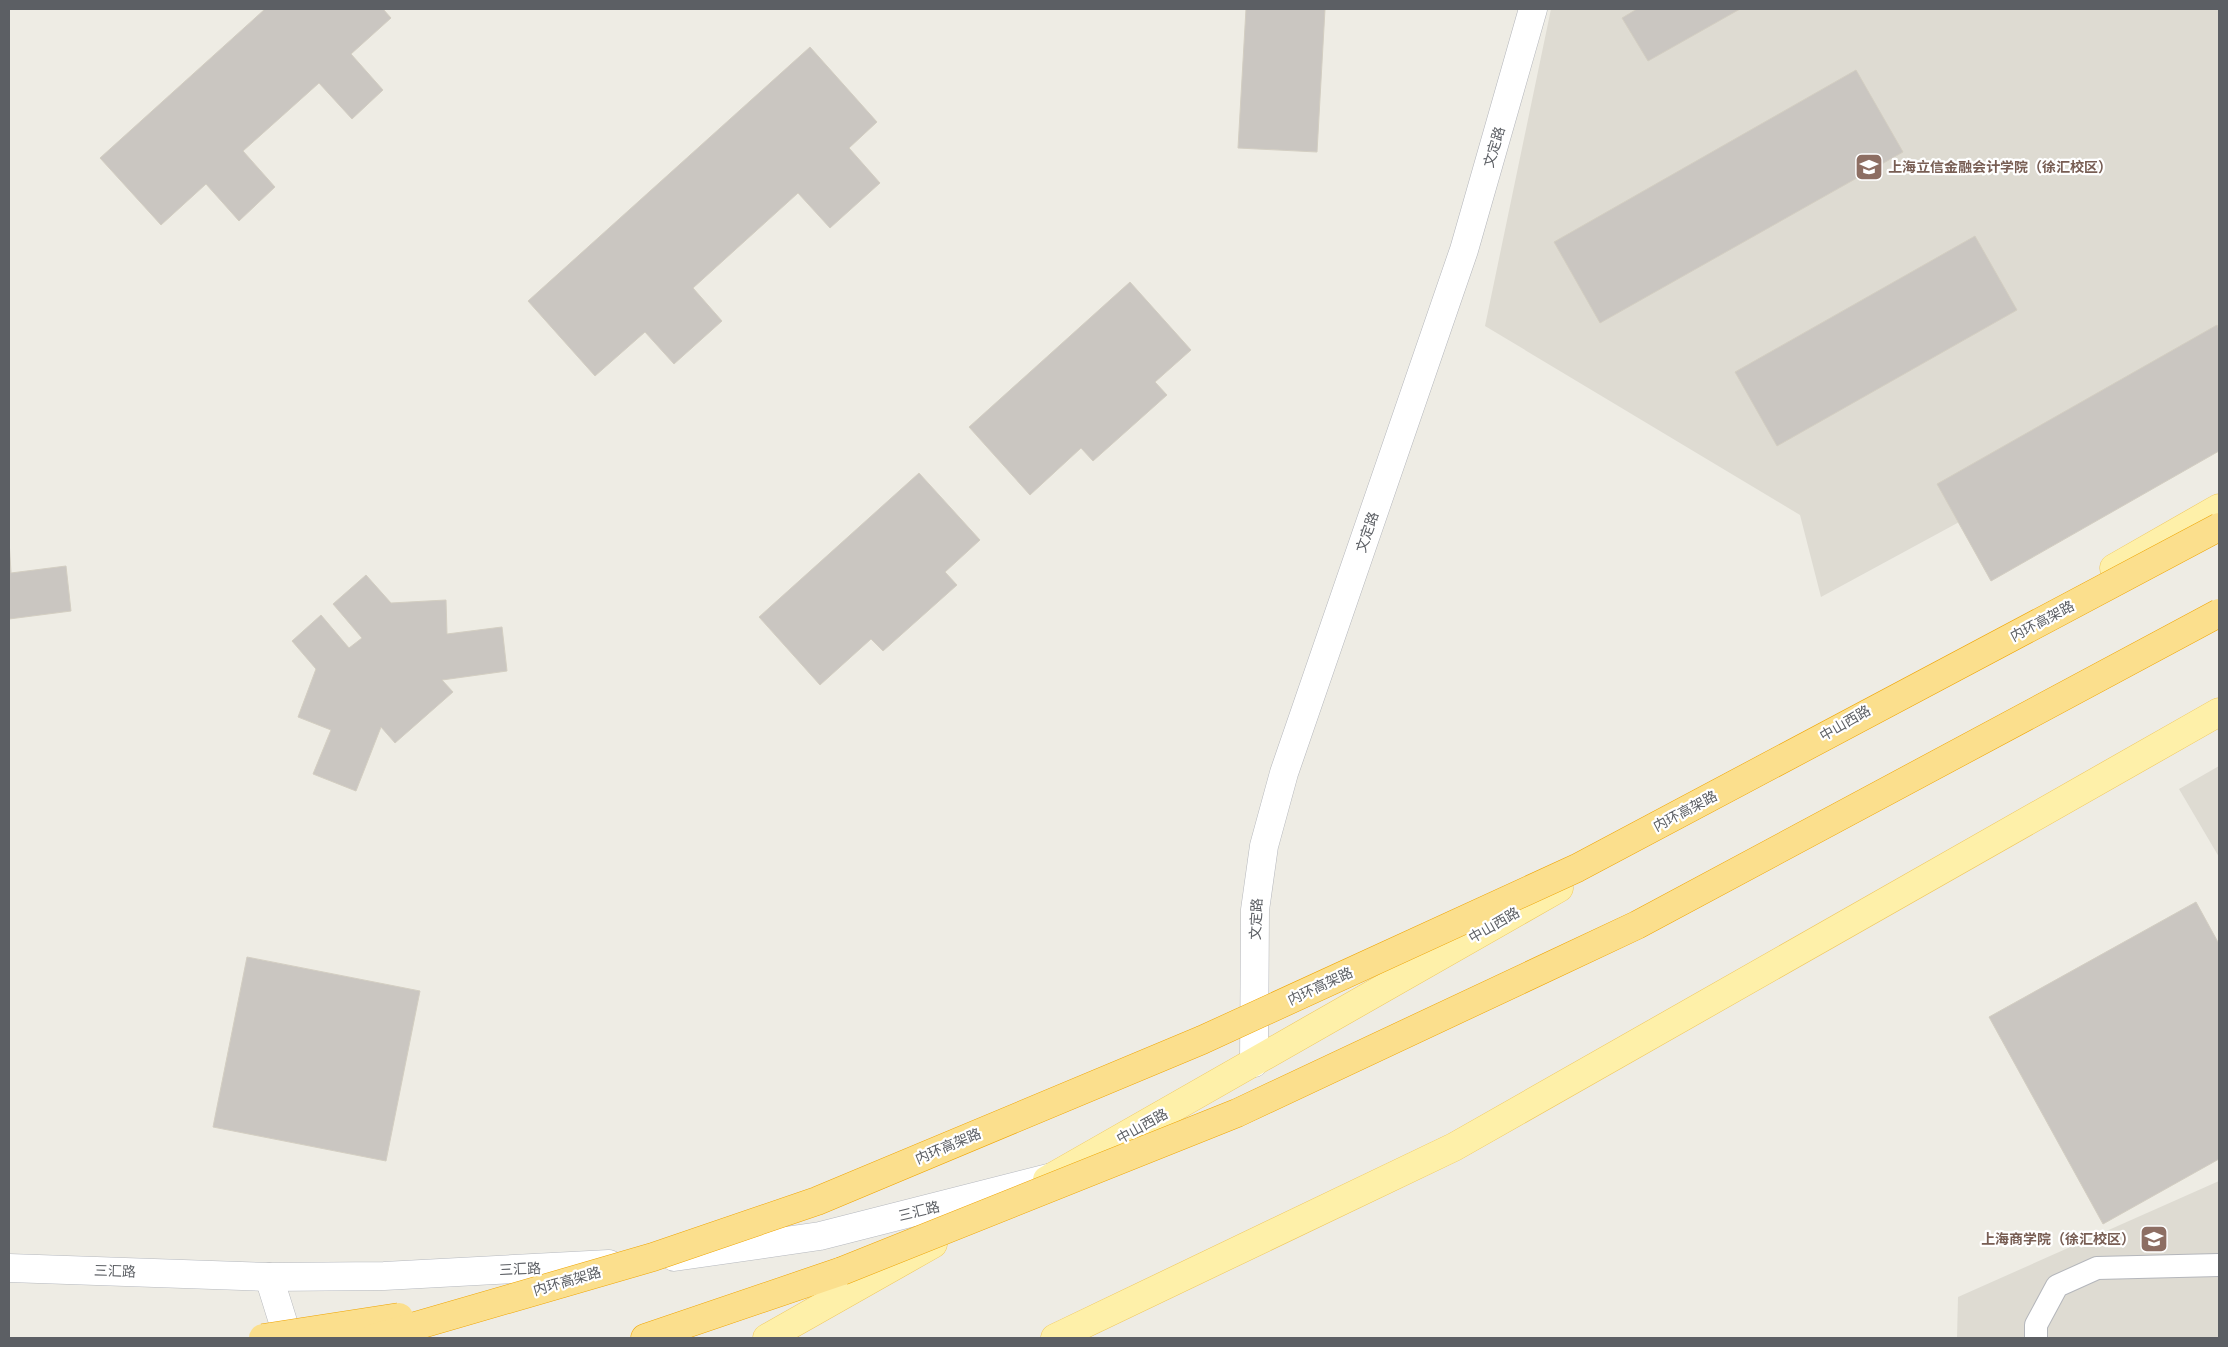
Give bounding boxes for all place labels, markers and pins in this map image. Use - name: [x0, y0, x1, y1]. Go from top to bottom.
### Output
- school or university icon: 上海立信金融会计学院（徐汇校区）: [1854, 152, 1884, 182]
- place label: 上海立信金融会计学院（徐汇校区）: [1888, 158, 2112, 175]
- school or university icon: 上海商学院（徐汇校区）: [2139, 1224, 2169, 1254]
- place label: 上海商学院（徐汇校区）: [1981, 1230, 2135, 1247]

